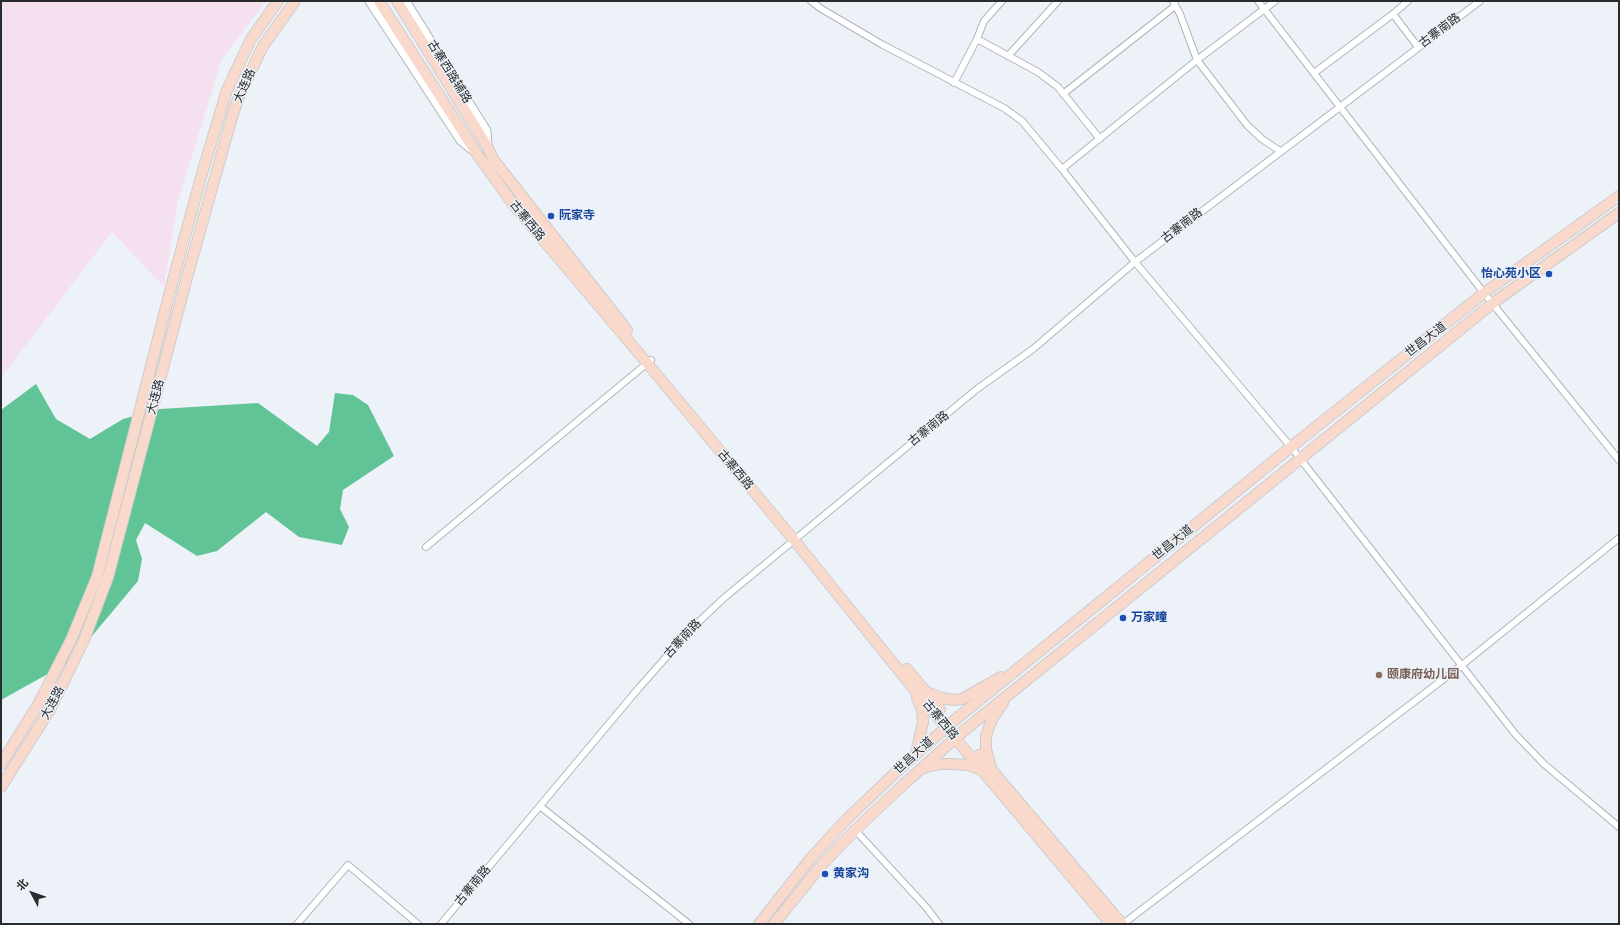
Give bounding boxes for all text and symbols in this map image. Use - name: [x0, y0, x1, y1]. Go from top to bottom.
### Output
- street label: 古寨南路: [1416, 11, 1464, 51]
- street label: 古寨西路辅路: [424, 38, 474, 106]
- street label: 大连路: [231, 67, 259, 105]
- street label: 古寨西路: [506, 198, 548, 244]
- street label: 古寨南路: [1159, 206, 1205, 246]
- place label: 阮家寺: [559, 209, 595, 223]
- marker: 阮家寺: [546, 211, 556, 221]
- place label: 怡心苑小区: [1481, 267, 1541, 281]
- marker: 怡心苑小区: [1544, 269, 1554, 279]
- street label: 世昌大道: [1403, 320, 1449, 360]
- street label: 大连路: [144, 378, 168, 416]
- street label: 古寨南路: [906, 408, 952, 450]
- street label: 古寨西路: [714, 447, 756, 493]
- street label: 世昌大道: [1150, 522, 1196, 564]
- place label: 万家疃: [1131, 611, 1167, 625]
- marker: 万家疃: [1118, 613, 1128, 623]
- street label: 古寨南路: [661, 617, 705, 661]
- place label: 颐康府幼儿园: [1387, 668, 1459, 682]
- marker: 颐康府幼儿园: [1374, 670, 1384, 680]
- street label: 大连路: [38, 684, 68, 722]
- street label: 古寨西路: [919, 697, 961, 743]
- street label: 世昌大道: [891, 735, 937, 777]
- street label: 古寨南路: [452, 863, 494, 909]
- place label: 黄家沟: [833, 867, 869, 881]
- marker: 黄家沟: [820, 869, 830, 879]
- north arrow: [12, 873, 52, 913]
- text: 北: [14, 876, 31, 893]

